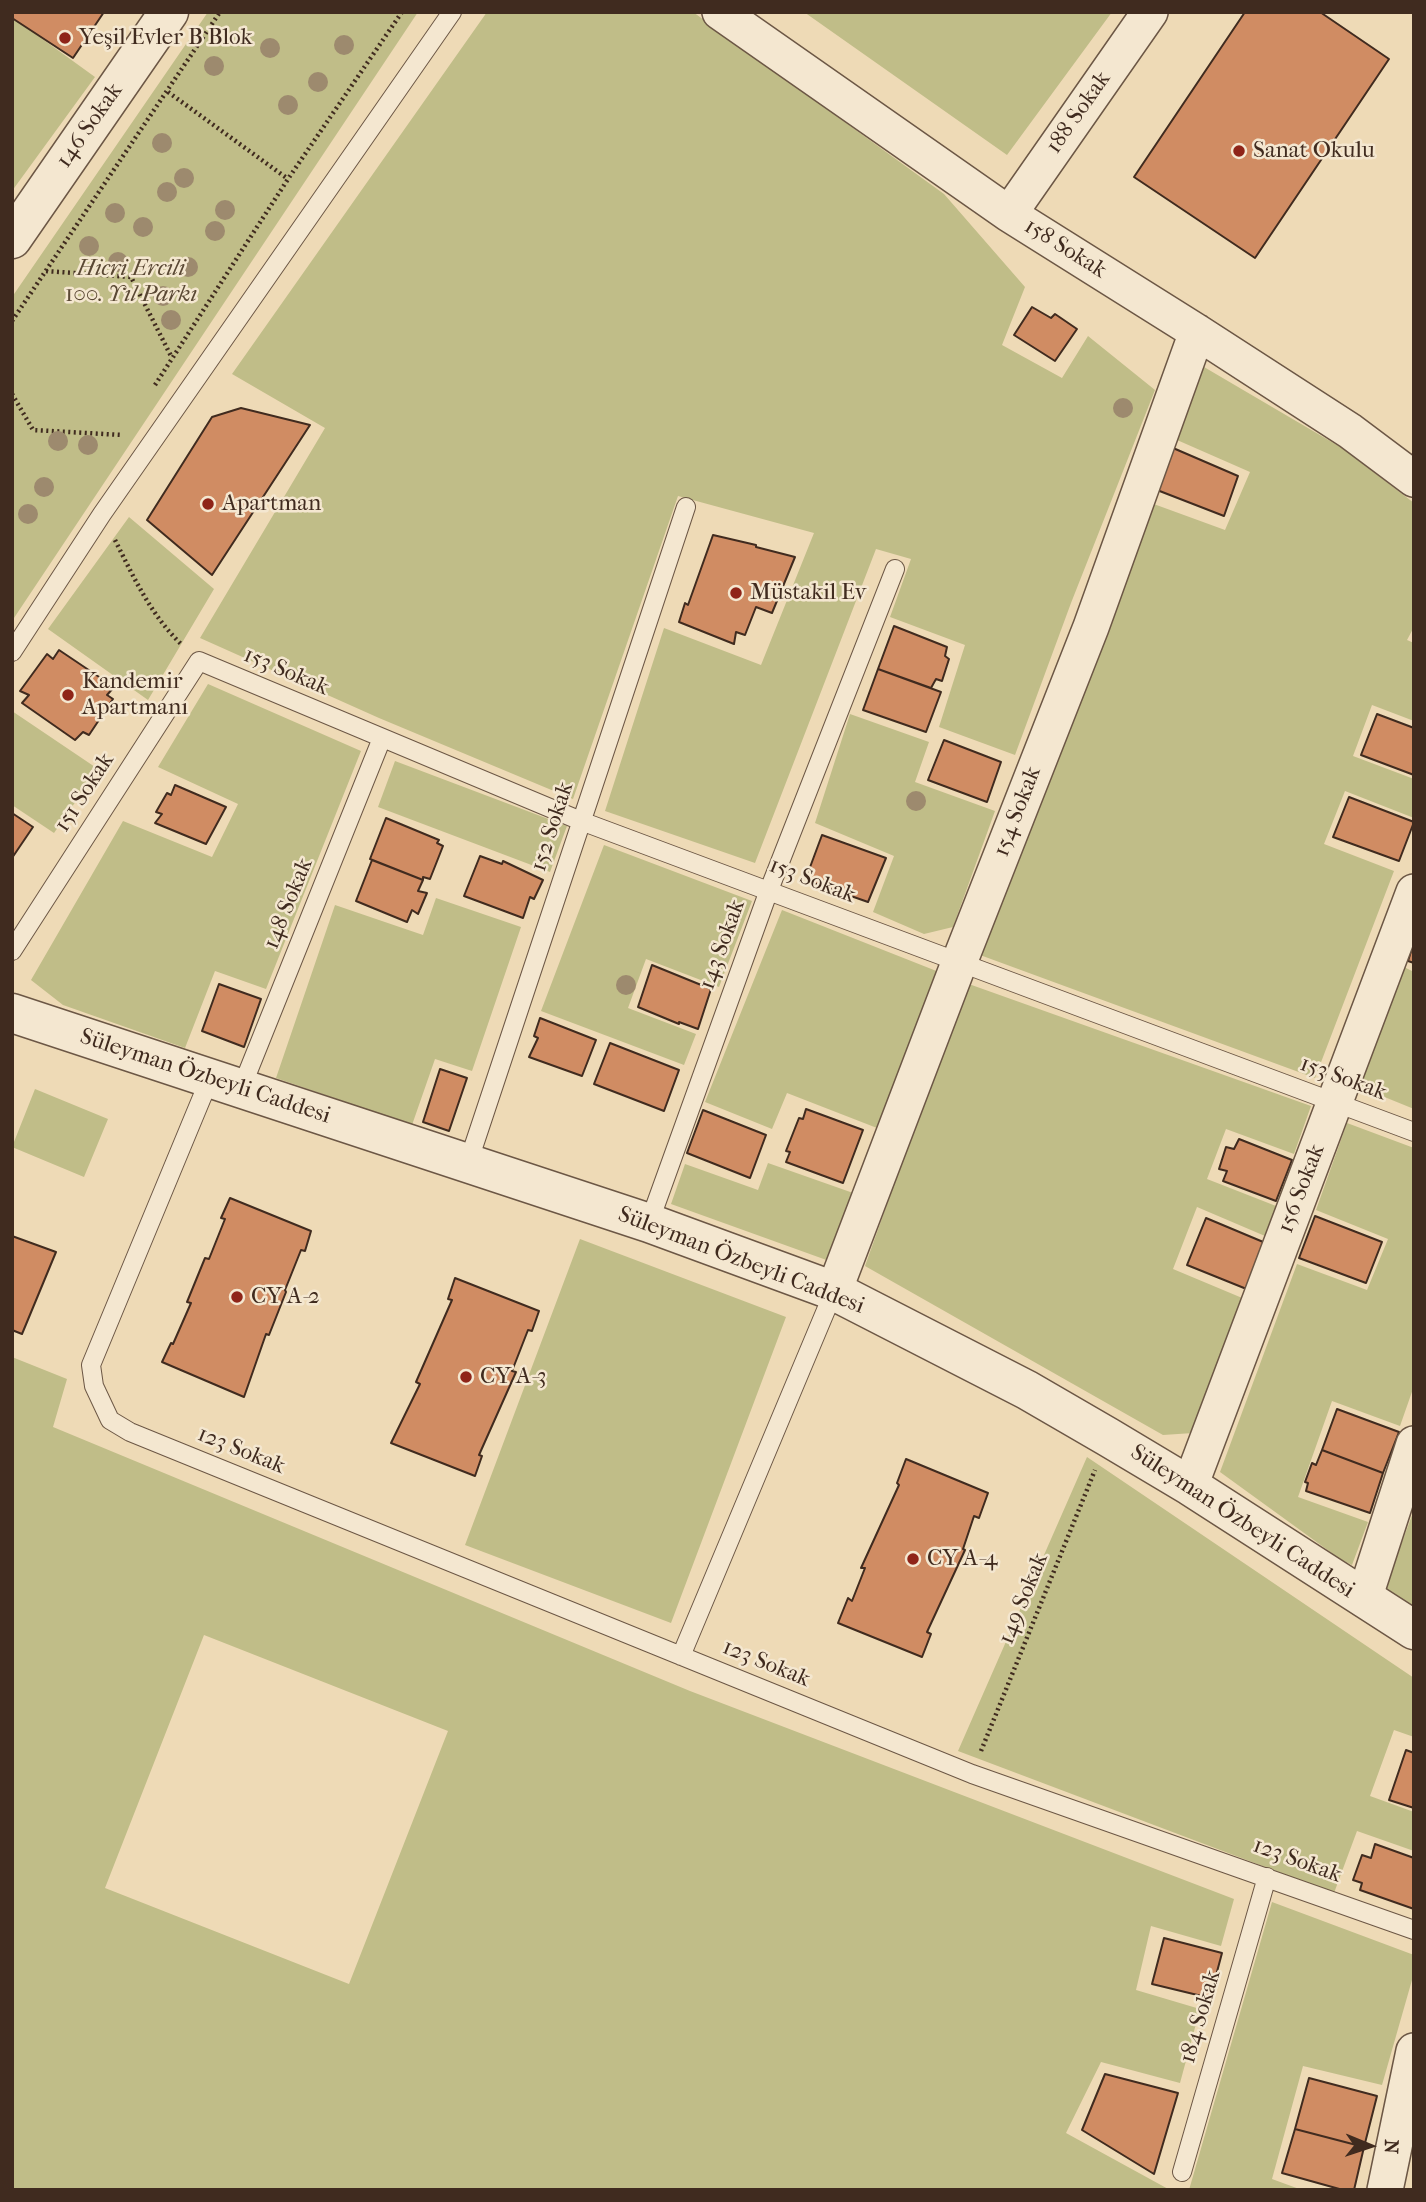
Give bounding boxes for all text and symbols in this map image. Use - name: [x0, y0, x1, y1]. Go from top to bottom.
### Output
- place label: Yeşil Evler B Blok: [79, 24, 252, 52]
- marker: Yeşil Evler B Blok: [57, 30, 73, 46]
- street label: 188 Sokak: [1041, 67, 1117, 159]
- street label: 146 Sokak: [51, 78, 129, 174]
- place label: Sanat Okulu: [1253, 137, 1375, 165]
- marker: Sanat Okulu: [1231, 143, 1247, 159]
- street label: 158 Sokak: [1019, 213, 1111, 285]
- park label: Hicri Ercili 100. Yıl Parkı: [65, 255, 197, 309]
- place label: Apartman: [222, 490, 321, 518]
- marker: Apartman: [200, 496, 216, 512]
- place label: Müstakil Ev: [750, 579, 866, 607]
- marker: Müstakil Ev: [728, 585, 744, 601]
- street label: 153 Sokak: [239, 642, 333, 702]
- place label: Kandemir Apartmanı: [82, 668, 188, 722]
- marker: Kandemir Apartmanı: [60, 687, 76, 703]
- street label: 151 Sokak: [49, 748, 121, 838]
- street label: 154 Sokak: [988, 763, 1048, 861]
- street label: 152 Sokak: [526, 779, 580, 875]
- street label: 153 Sokak: [765, 852, 859, 910]
- street label: 148 Sokak: [258, 854, 320, 954]
- street label: 143 Sokak: [694, 896, 752, 994]
- street label: Süleyman Özbeyli Caddesi: [76, 1023, 334, 1131]
- street label: 153 Sokak: [1296, 1051, 1390, 1107]
- street label: 156 Sokak: [1272, 1141, 1332, 1237]
- street label: Süleyman Özbeyli Caddesi: [614, 1201, 868, 1321]
- place label: CY A-2: [251, 1283, 320, 1311]
- marker: CY A-2: [229, 1289, 245, 1305]
- place label: CY A-3: [480, 1363, 546, 1391]
- marker: CY A-3: [458, 1369, 474, 1385]
- street label: 123 Sokak: [193, 1421, 289, 1481]
- street label: Süleyman Özbeyli Caddesi: [1125, 1439, 1359, 1605]
- place label: CY A-4: [927, 1545, 998, 1573]
- street label: 149 Sokak: [993, 1549, 1055, 1649]
- marker: CY A-4: [905, 1551, 921, 1567]
- street label: 123 Sokak: [718, 1634, 814, 1694]
- street label: 123 Sokak: [1249, 1832, 1345, 1890]
- street label: 184 Sokak: [1175, 1967, 1227, 2067]
- north arrow: [1335, 2111, 1405, 2181]
- text: N: [1380, 2139, 1402, 2154]

